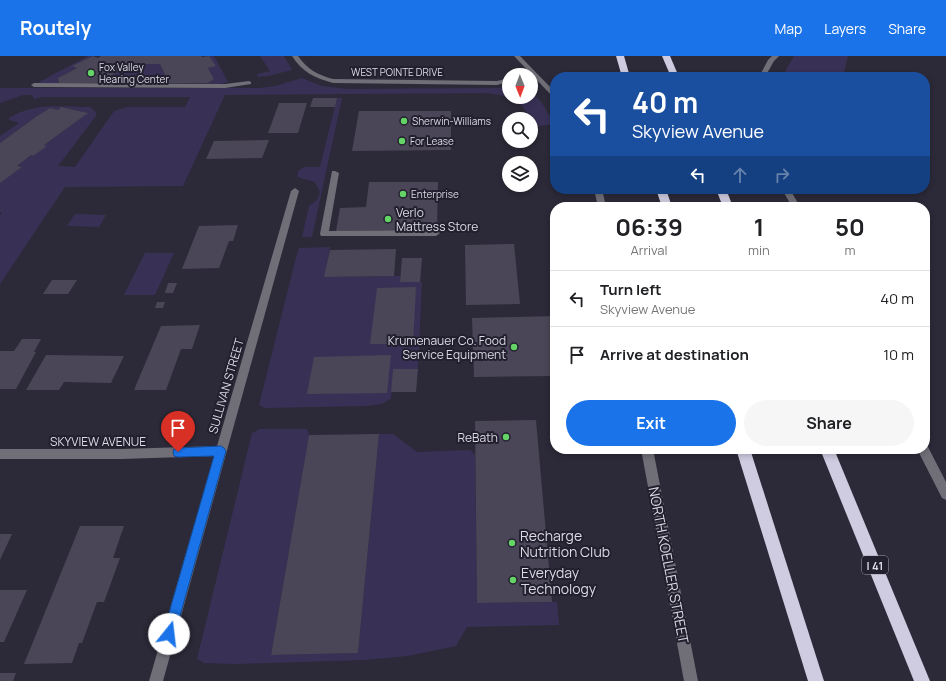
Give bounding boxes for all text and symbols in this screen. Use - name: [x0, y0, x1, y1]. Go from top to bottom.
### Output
- text: Routely: [20, 15, 91, 41]
- text: Map: [774, 19, 802, 38]
- text: Layers: [824, 19, 866, 38]
- text: Share: [888, 19, 926, 38]
- place label: Fox Valley Hearing Center: [99, 60, 169, 86]
- street label: WEST POINTE DRIVE: [351, 65, 443, 79]
- marker: Fox Valley Hearing Center: [86, 68, 96, 78]
- north arrow: [502, 68, 538, 104]
- map controls: [502, 68, 538, 192]
- text: 40 m: [632, 83, 698, 121]
- icon: left: [566, 88, 618, 140]
- button: search: [502, 112, 538, 148]
- place label: Sherwin-Williams: [412, 114, 491, 128]
- marker: Sherwin-Williams: [399, 116, 409, 126]
- text: Skyview Avenue: [632, 119, 764, 143]
- place label: For Lease: [410, 134, 454, 148]
- marker: For Lease: [397, 136, 407, 146]
- button: layers: [502, 156, 538, 192]
- icon: left: [687, 164, 709, 186]
- icon: ahead: [729, 164, 751, 186]
- icon: right: [771, 164, 793, 186]
- place label: Enterprise: [411, 187, 459, 201]
- marker: Enterprise: [398, 189, 408, 199]
- place label: Verlo Mattress Store: [396, 204, 478, 235]
- text: 06:39: [615, 210, 683, 243]
- text: 1: [754, 210, 764, 243]
- text: 50: [835, 210, 865, 243]
- marker: Verlo Mattress Store: [383, 214, 393, 224]
- text: Arrival: [630, 241, 668, 259]
- text: min: [748, 241, 770, 259]
- text: m: [844, 241, 855, 259]
- text: Turn left: [600, 279, 662, 300]
- icon: left: [566, 288, 588, 310]
- text: 40 m: [880, 288, 914, 309]
- text: Skyview Avenue: [600, 300, 695, 318]
- place label: Krumenauer Co. Food Service Equipment: [388, 332, 506, 363]
- street label: SULLIVAN STREET: [204, 336, 248, 436]
- marker: Krumenauer Co. Food Service Equipment: [509, 342, 519, 352]
- icon: arrive: [566, 344, 588, 366]
- text: Arrive at destination: [600, 344, 749, 365]
- text: 10 m: [883, 344, 914, 365]
- button: Exit: [566, 400, 736, 446]
- button: Share: [744, 400, 914, 446]
- pin: [161, 411, 195, 452]
- icon: arrive: [167, 417, 189, 439]
- place label: ReBath: [457, 429, 498, 446]
- marker: ReBath: [501, 432, 511, 442]
- street label: SKYVIEW AVENUE: [50, 433, 146, 450]
- street label: NORTH KOELLER STREET: [644, 485, 694, 646]
- place label: Recharge Nutrition Club: [520, 526, 610, 561]
- marker: Recharge Nutrition Club: [507, 538, 517, 548]
- road number: I 41: [862, 556, 888, 574]
- place label: Everyday Technology: [521, 563, 597, 598]
- marker: Everyday Technology: [508, 575, 518, 585]
- position arrow: [148, 613, 190, 655]

